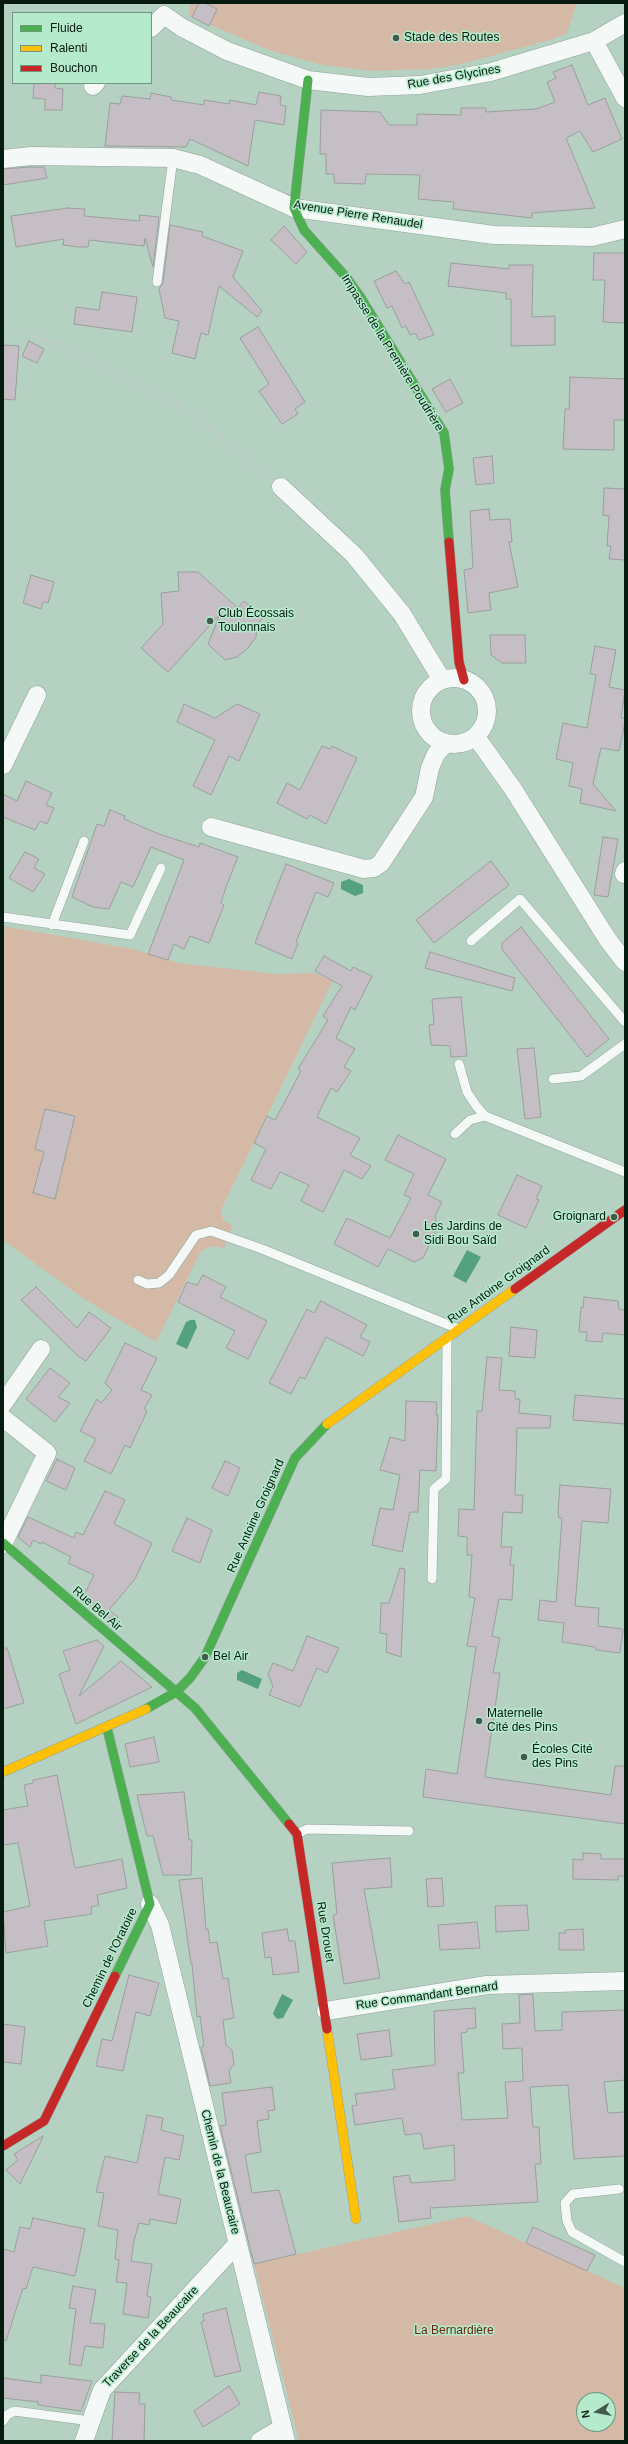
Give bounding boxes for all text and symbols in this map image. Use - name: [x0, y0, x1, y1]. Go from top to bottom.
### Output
- legend: [12, 12, 152, 84]
- text: Fluide: [50, 21, 83, 35]
- place label: Stade des Routes: [404, 31, 499, 45]
- marker: Stade des Routes: [391, 33, 401, 43]
- text: Ralenti: [50, 41, 87, 55]
- text: Bouchon: [50, 61, 97, 75]
- street label: Rue des Glycines: [406, 62, 502, 92]
- street label: Avenue Pierre Renaudel: [292, 198, 424, 232]
- street label: Impasse de la Première Poudrière: [338, 272, 446, 434]
- place label: Club Écossais Toulonnais: [218, 607, 294, 635]
- marker: Club Écossais Toulonnais: [205, 616, 215, 626]
- place label: Groignard: [553, 1210, 606, 1224]
- marker: Groignard: [609, 1212, 619, 1222]
- place label: Les Jardins de Sidi Bou Saïd: [424, 1220, 502, 1248]
- marker: Les Jardins de Sidi Bou Saïd: [411, 1229, 421, 1239]
- street label: Rue Antoine Groignard: [445, 1243, 553, 1327]
- street label: Rue Antoine Groignard: [224, 1457, 288, 1575]
- street label: Rue Bel Air: [69, 1584, 125, 1634]
- place label: Bel Air: [213, 1650, 248, 1664]
- marker: Bel Air: [200, 1652, 210, 1662]
- place label: Maternelle Cité des Pins: [487, 1707, 558, 1735]
- marker: Maternelle Cité des Pins: [474, 1716, 484, 1726]
- place label: Écoles Cité des Pins: [532, 1743, 593, 1771]
- marker: Écoles Cité des Pins: [519, 1752, 529, 1762]
- street label: Rue Drouet: [313, 1901, 337, 1963]
- street label: Chemin de l'Oratoire: [79, 1906, 141, 2010]
- street label: Rue Commandant Bernard: [355, 1979, 499, 2013]
- street label: Chemin de la Beaucaire: [198, 2108, 242, 2236]
- street label: Traverse de la Beaucaire: [100, 2283, 202, 2391]
- park label: La Bernardière: [414, 2324, 494, 2338]
- north arrow: [576, 2392, 616, 2432]
- text: N: [579, 2409, 592, 2419]

